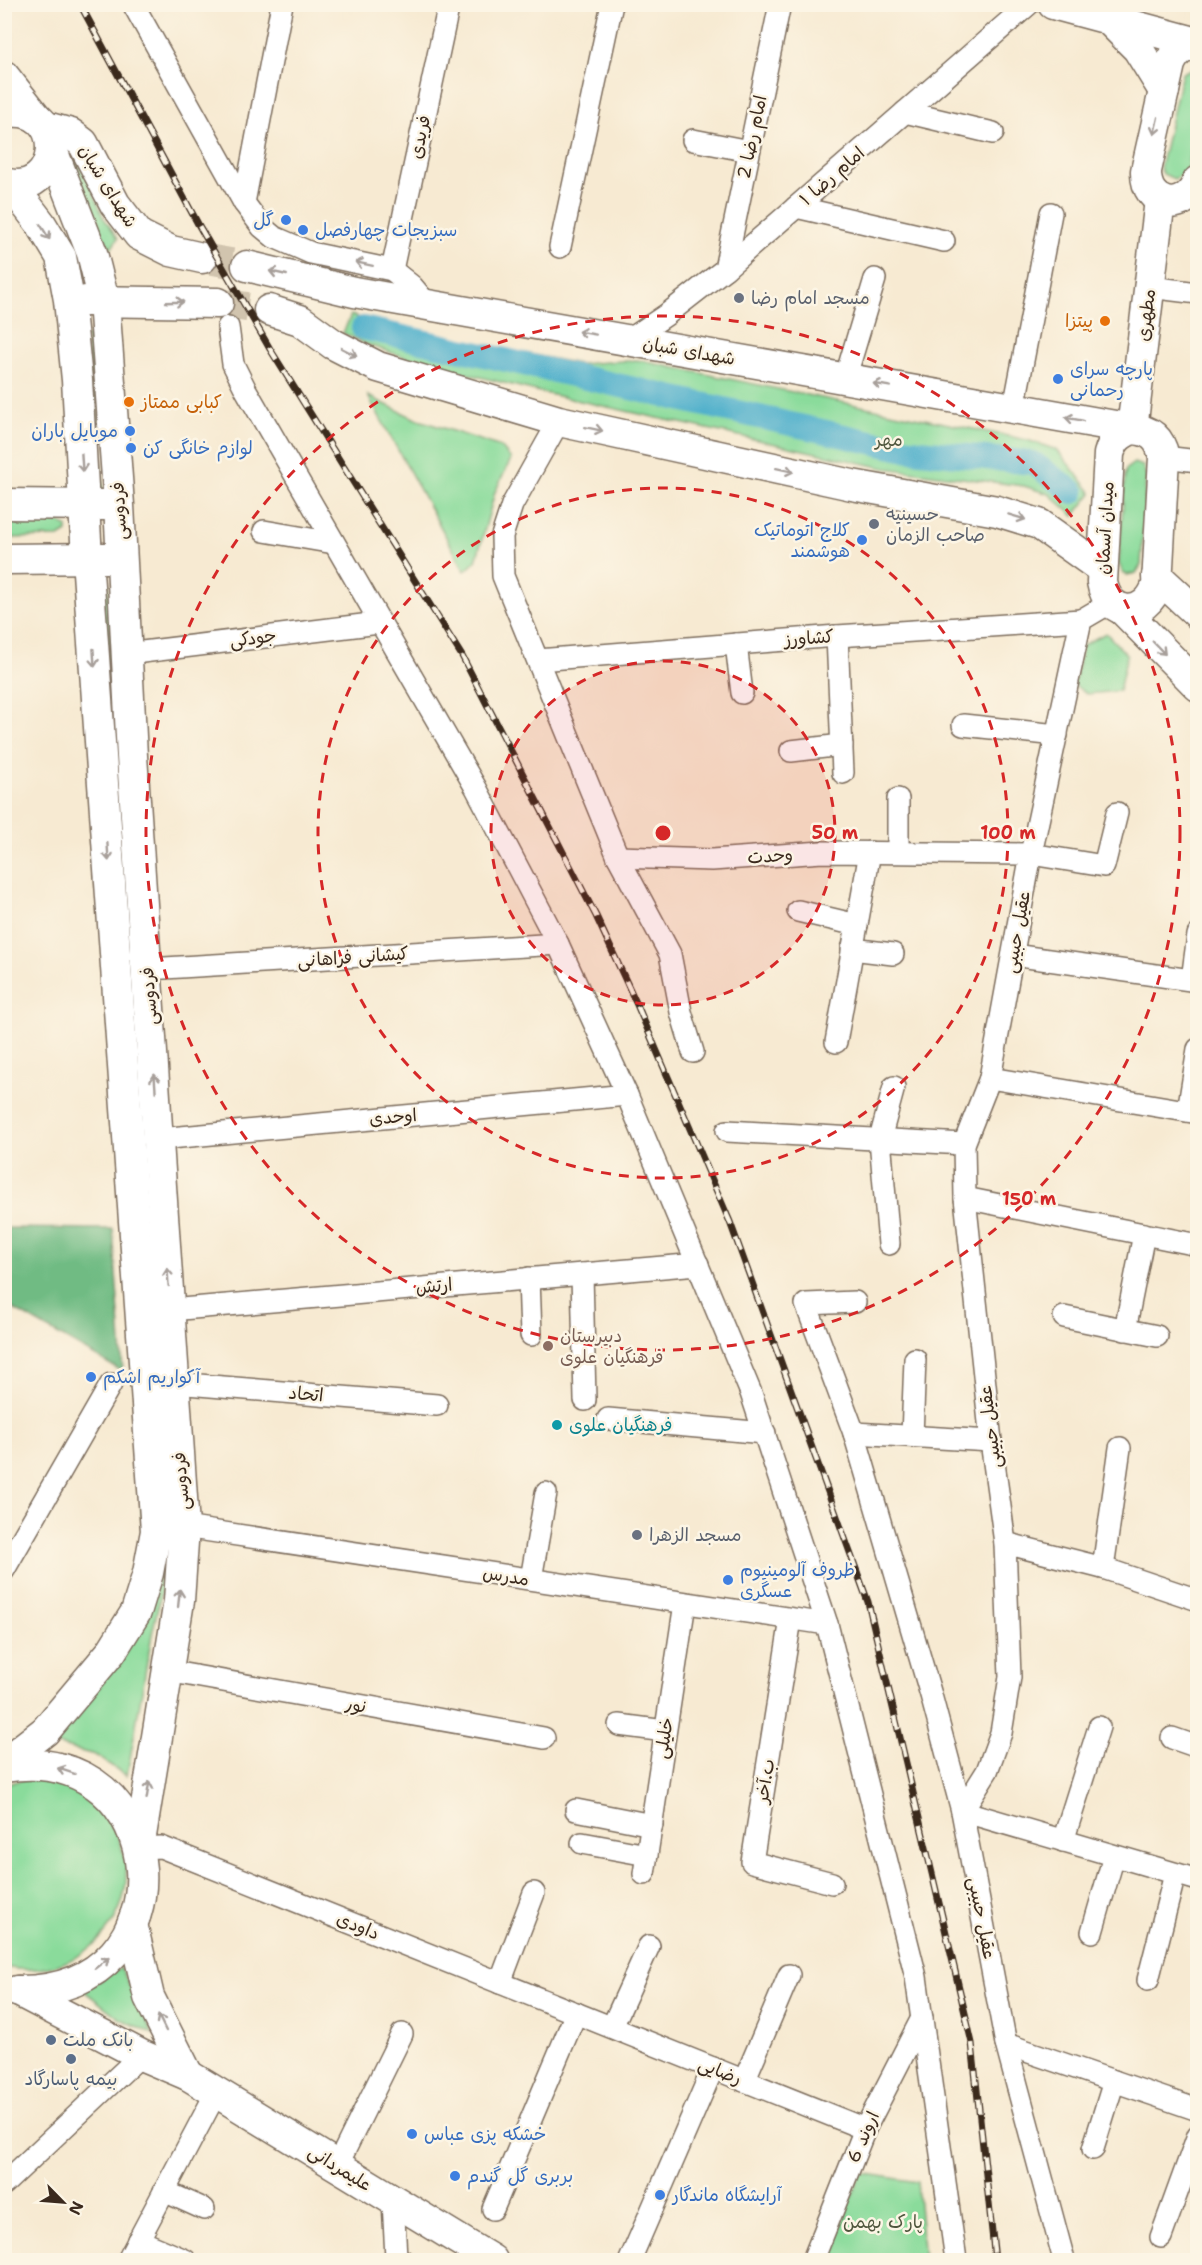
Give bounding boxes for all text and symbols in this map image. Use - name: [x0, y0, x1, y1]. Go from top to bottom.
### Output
- street label: امام رضا 2: [731, 93, 775, 181]
- street label: فریدی: [404, 113, 436, 161]
- one-way arrow: [1149, 117, 1161, 136]
- street label: شهدای شبان: [73, 140, 143, 232]
- street label: امام رضا ۱: [794, 141, 871, 212]
- place label: گل: [253, 208, 274, 232]
- marker: گل: [279, 213, 293, 227]
- place label: سبزیجات چهارفصل: [315, 218, 458, 242]
- one-way arrow: [39, 223, 52, 240]
- marker: سبزیجات چهارفصل: [296, 223, 310, 237]
- one-way arrow: [354, 258, 373, 270]
- one-way arrow: [269, 267, 288, 279]
- place label: مسجد امام رضا: [751, 286, 870, 312]
- street label: مطهری: [1131, 287, 1161, 343]
- marker: مسجد امام رضا: [732, 291, 746, 305]
- one-way arrow: [165, 296, 185, 307]
- place label: پیتزا: [1065, 309, 1093, 333]
- marker: پیتزا: [1098, 314, 1112, 328]
- one-way arrow: [578, 327, 597, 338]
- street label: شهدای شبان: [641, 331, 737, 371]
- one-way arrow: [339, 347, 357, 358]
- place label: پارچه سرای رحمانی: [1070, 357, 1153, 402]
- marker: پارچه سرای رحمانی: [1051, 372, 1065, 386]
- one-way arrow: [873, 379, 893, 390]
- place label: کبابی ممتاز: [139, 390, 222, 414]
- marker: کبابی ممتاز: [122, 395, 136, 409]
- one-way arrow: [1065, 413, 1085, 424]
- place label: موبایل باران: [31, 419, 118, 443]
- marker: موبایل باران: [123, 424, 137, 438]
- one-way arrow: [584, 424, 604, 435]
- park label: مهر: [873, 428, 903, 452]
- place label: لوازم خانگی کن: [143, 436, 253, 462]
- marker: لوازم خانگی کن: [124, 441, 138, 455]
- one-way arrow: [76, 452, 87, 472]
- one-way arrow: [775, 465, 794, 476]
- street label: فردوسی: [105, 481, 133, 541]
- street label: میدان آسمان: [1091, 481, 1119, 575]
- place label: حسینیه صاحب الزمان: [886, 502, 985, 547]
- one-way arrow: [1007, 512, 1026, 523]
- marker: حسینیه صاحب الزمان: [867, 517, 881, 531]
- place label: کلاج اتوماتیک هوشمند: [754, 518, 850, 563]
- marker: کلاج اتوماتیک هوشمند: [855, 533, 869, 547]
- street label: جودکی: [228, 623, 278, 653]
- street label: کشاورز: [782, 624, 835, 652]
- one-way arrow: [1152, 640, 1166, 655]
- one-way arrow: [89, 647, 100, 667]
- text: 50 m: [812, 821, 859, 845]
- text: 100 m: [980, 821, 1036, 845]
- centre of rings: [653, 823, 673, 843]
- one-way arrow: [103, 842, 114, 862]
- street label: وحدت: [746, 842, 794, 870]
- street label: عقیل حبیبی: [998, 889, 1036, 975]
- street label: کیشانی فراهانی: [297, 941, 410, 973]
- street label: فردوسی: [135, 966, 163, 1026]
- one-way arrow: [149, 1073, 160, 1093]
- street label: اوحدی: [368, 1103, 418, 1131]
- text: 150 m: [1002, 1187, 1057, 1211]
- one-way arrow: [162, 1268, 173, 1288]
- street label: ارتش: [415, 1272, 453, 1300]
- place label: دبیرستان فرهنگیان علوی: [560, 1324, 664, 1369]
- marker: دبیرستان فرهنگیان علوی: [541, 1339, 555, 1353]
- place label: آکواریم اشکم: [103, 1365, 202, 1391]
- marker: آکواریم اشکم: [84, 1370, 98, 1384]
- street label: اتحاد: [288, 1381, 324, 1407]
- street label: عقیل حبیبی: [973, 1384, 1007, 1470]
- place label: فرهنگیان علوی: [569, 1413, 673, 1437]
- marker: فرهنگیان علوی: [550, 1418, 564, 1432]
- street label: فردوسی: [167, 1451, 195, 1511]
- place label: مسجد الزهرا: [649, 1523, 741, 1547]
- marker: مسجد الزهرا: [630, 1528, 644, 1542]
- place label: ظروف آلومینیوم عسگری: [740, 1558, 855, 1603]
- street label: مدرس: [481, 1560, 531, 1592]
- marker: ظروف آلومینیوم عسگری: [721, 1573, 735, 1587]
- one-way arrow: [174, 1588, 185, 1608]
- street label: نور: [343, 1691, 368, 1719]
- street label: خلیلی: [649, 1716, 679, 1760]
- street label: ب.آخر: [749, 1757, 780, 1807]
- one-way arrow: [57, 1765, 76, 1776]
- one-way arrow: [143, 1781, 154, 1801]
- street label: عقیل حبیبی: [962, 1875, 1002, 1961]
- street label: داودی: [333, 1907, 383, 1945]
- one-way arrow: [94, 1956, 110, 1969]
- one-way arrow: [155, 2014, 167, 2032]
- place label: بانک ملت: [63, 2028, 134, 2052]
- marker: بانک ملت: [44, 2033, 58, 2047]
- street label: رضایی: [695, 2051, 745, 2091]
- marker: بیمه پاسارگاد: [64, 2052, 78, 2066]
- place label: بیمه پاسارگاد: [25, 2067, 117, 2091]
- street label: اروند 6: [841, 2107, 885, 2167]
- place label: خشکه پزی عباس: [424, 2122, 546, 2146]
- marker: خشکه پزی عباس: [405, 2127, 419, 2141]
- street label: علیمردانی: [304, 2139, 376, 2197]
- place label: بربری گل گندم: [467, 2164, 573, 2190]
- marker: بربری گل گندم: [448, 2169, 462, 2183]
- north arrow: [33, 2172, 93, 2232]
- place label: آرایشگاه ماندگار: [671, 2183, 783, 2207]
- marker: آرایشگاه ماندگار: [653, 2188, 667, 2202]
- text: N: [64, 2198, 88, 2218]
- park label: پارک بهمن: [843, 2210, 923, 2234]

